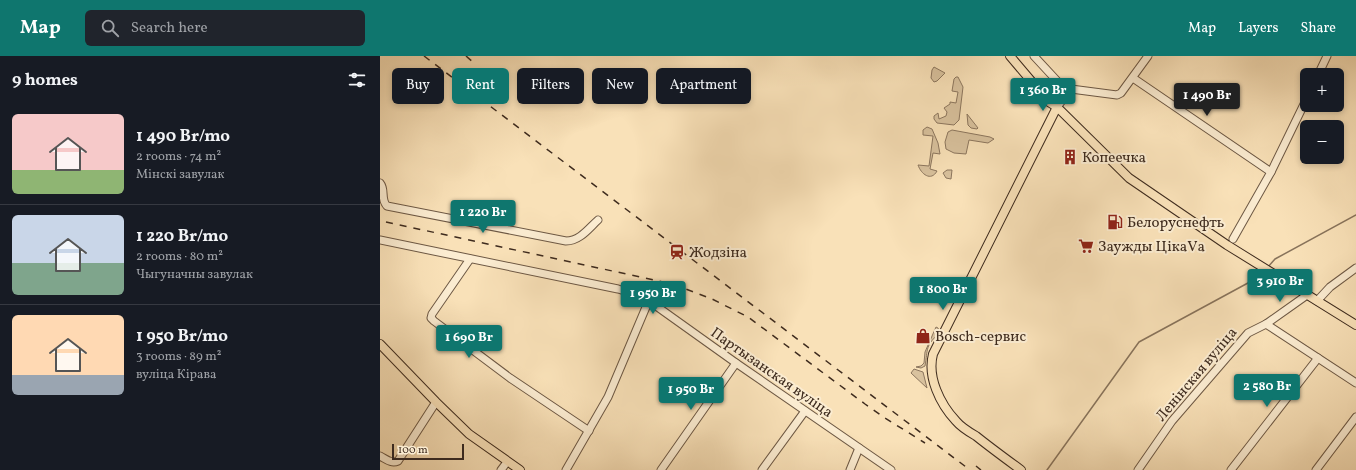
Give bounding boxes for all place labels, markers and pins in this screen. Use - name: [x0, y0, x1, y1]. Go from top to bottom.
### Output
- pin: 1 360 Br: [1002, 78, 1084, 112]
- pin: 1 490 Br: [1166, 83, 1248, 117]
- building icon: Копеечка: [1061, 148, 1079, 166]
- place label: Копеечка: [1082, 148, 1146, 169]
- pin: 1 220 Br: [442, 200, 524, 234]
- fuel station icon: Белоруснефть: [1106, 213, 1124, 231]
- place label: Белоруснефть: [1127, 213, 1224, 234]
- supermarket icon: Заужды ЦікаVа: [1077, 237, 1095, 255]
- place label: Заужды ЦікаVа: [1098, 237, 1205, 258]
- station icon: Жодзіна: [668, 243, 686, 261]
- place label: Жодзіна: [689, 243, 747, 264]
- pin: 3 910 Br: [1239, 269, 1321, 303]
- pin: 1 800 Br: [902, 277, 984, 311]
- pin: 1 950 Br: [612, 281, 694, 315]
- pin: 1 690 Br: [428, 325, 510, 359]
- shop icon: Bosch-сервис: [914, 327, 932, 345]
- place label: Bosch-сервис: [935, 327, 1026, 348]
- pin: 2 580 Br: [1226, 374, 1308, 408]
- pin: 1 950 Br: [650, 377, 732, 411]

